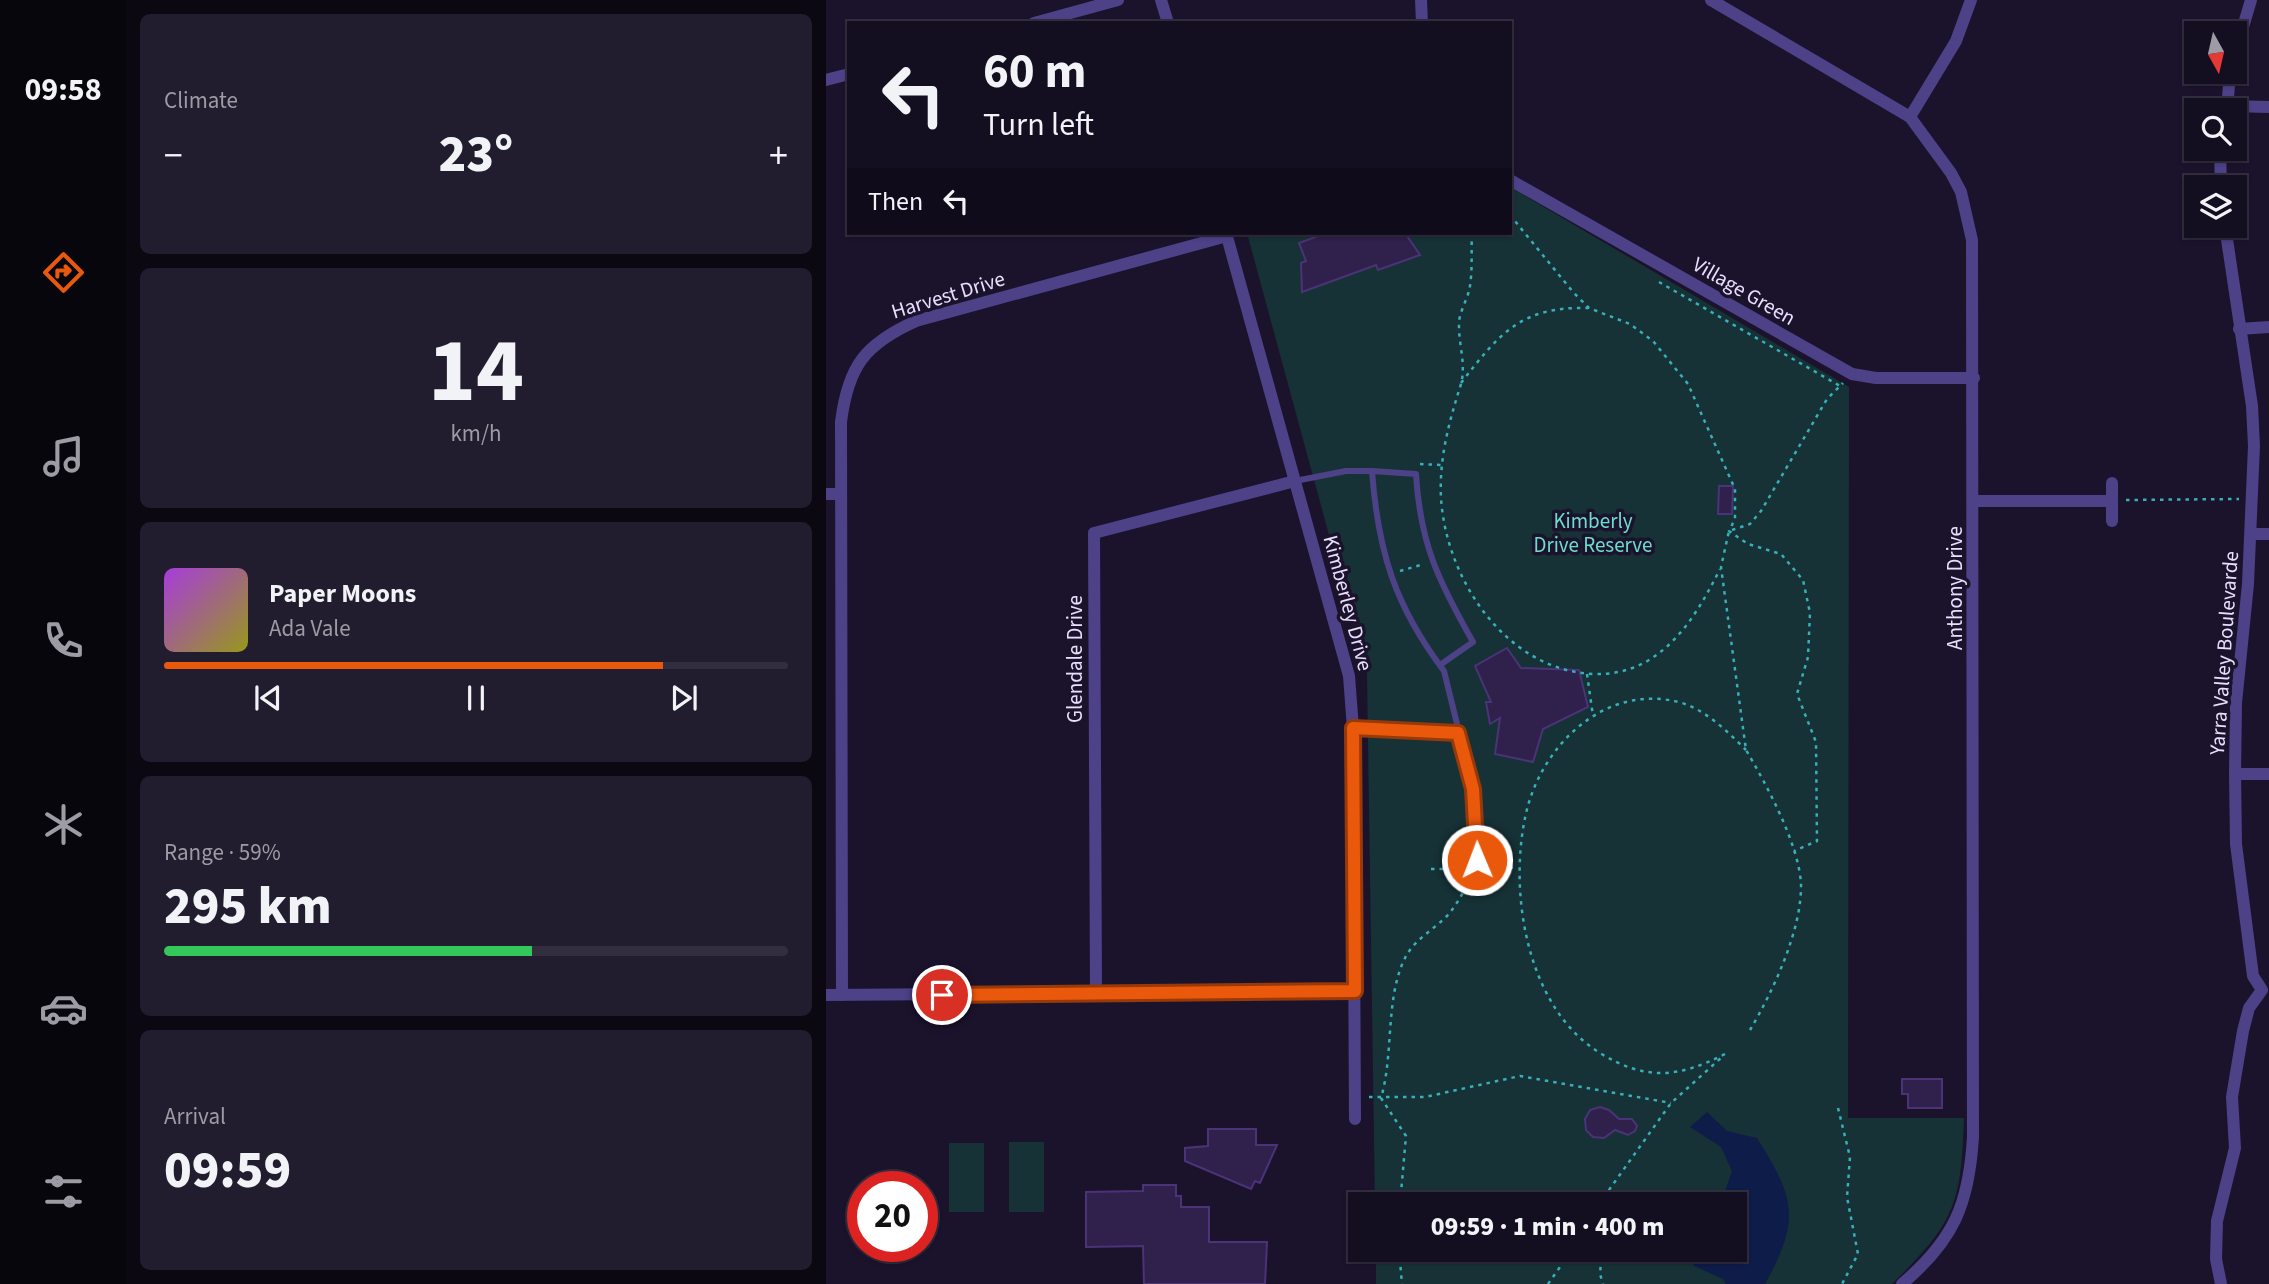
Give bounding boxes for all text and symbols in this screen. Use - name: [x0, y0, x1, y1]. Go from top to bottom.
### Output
- north arrow: [2184, 21, 2247, 84]
- map controls: [2184, 21, 2247, 238]
- text: 60 m: [983, 37, 1087, 107]
- icon: left: [868, 49, 959, 140]
- text: 09:58: [24, 67, 102, 113]
- text: Climate: [164, 84, 238, 117]
- button: search: [2184, 98, 2247, 161]
- text: Turn left: [983, 102, 1094, 148]
- text: 23°: [439, 118, 513, 192]
- text: −: [164, 129, 183, 183]
- text: +: [769, 129, 788, 183]
- button: layers: [2184, 175, 2247, 238]
- icon: left: [937, 182, 975, 220]
- text: Then: [868, 183, 923, 220]
- icon: directions: [39, 248, 88, 297]
- street label: Village Green: [1687, 249, 1801, 333]
- street label: Harvest Drive: [887, 263, 1009, 327]
- text: 14: [428, 307, 524, 436]
- text: km/h: [450, 417, 502, 450]
- icon: music: [39, 432, 88, 481]
- park label: Kimberly Drive Reserve: [1533, 506, 1653, 560]
- street label: Anthony Drive: [1940, 526, 1970, 650]
- street label: Kimberley Drive: [1315, 532, 1381, 674]
- street label: Yarra Valley Boulevarde: [2202, 550, 2246, 757]
- text: Paper Moons: [269, 575, 416, 612]
- street label: Glendale Drive: [1060, 595, 1090, 723]
- text: Ada Vale: [269, 612, 351, 645]
- icon: phone: [39, 616, 88, 665]
- icon: previous: [249, 679, 287, 717]
- icon: pause: [457, 679, 495, 717]
- icon: next: [665, 679, 703, 717]
- icon: climate: [39, 800, 88, 849]
- position arrow: [1440, 823, 1514, 897]
- text: Range · 59%: [164, 836, 281, 869]
- text: 295 km: [164, 870, 332, 944]
- pin: [912, 965, 972, 1025]
- icon: arrive: [923, 976, 961, 1014]
- icon: car: [39, 984, 88, 1033]
- text: Arrival: [164, 1100, 226, 1133]
- text: 09:59: [164, 1134, 291, 1208]
- icon: filters: [39, 1167, 88, 1216]
- speed limit sign: 20: [847, 1171, 938, 1262]
- text: 09:59 · 1 min · 400 m: [1431, 1208, 1664, 1245]

